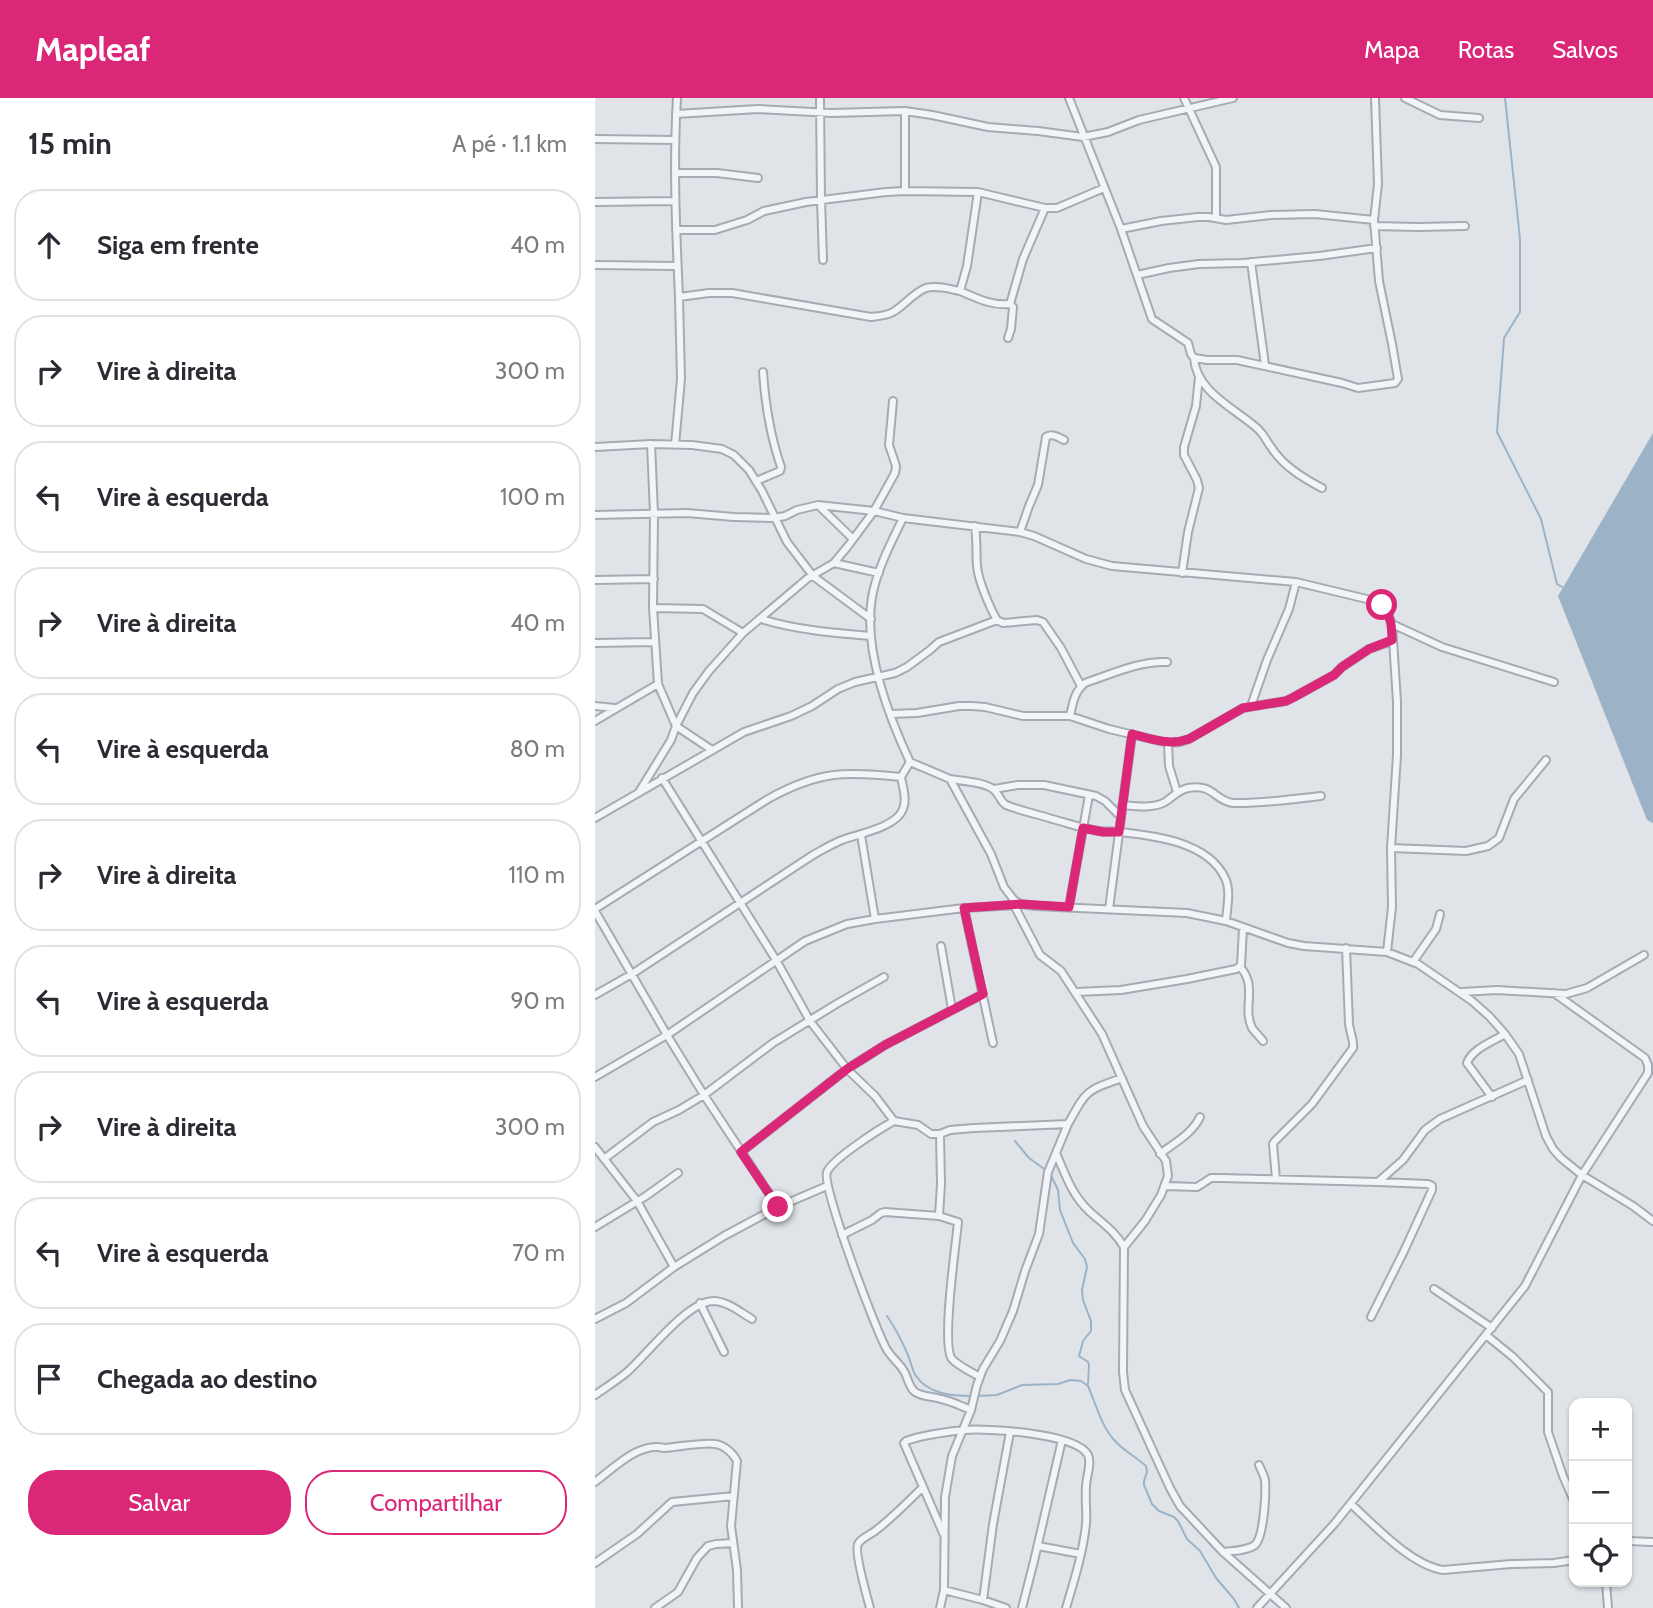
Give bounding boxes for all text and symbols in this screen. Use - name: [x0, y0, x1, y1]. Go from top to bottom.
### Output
- text: Mapleaf: [35, 29, 151, 69]
- text: Mapa: [1364, 35, 1420, 64]
- text: Rotas: [1458, 35, 1514, 64]
- text: Salvos: [1552, 35, 1618, 64]
- text: 15 min: [28, 125, 112, 162]
- text: A pé · 1.1 km: [452, 130, 567, 158]
- icon: ahead: [30, 226, 68, 264]
- text: Siga em frente: [97, 229, 259, 261]
- text: 40 m: [510, 231, 565, 259]
- icon: right: [30, 352, 68, 390]
- text: Vire à direita: [97, 355, 237, 387]
- text: 300 m: [495, 357, 565, 385]
- icon: left: [30, 478, 68, 516]
- text: Vire à esquerda: [97, 481, 269, 513]
- text: 100 m: [500, 483, 565, 511]
- route start: [1366, 589, 1397, 620]
- icon: right: [30, 604, 68, 642]
- text: Vire à direita: [97, 607, 237, 639]
- text: 40 m: [510, 609, 565, 637]
- icon: left: [30, 730, 68, 768]
- text: Vire à esquerda: [97, 733, 269, 765]
- text: 80 m: [510, 735, 565, 763]
- icon: right: [30, 856, 68, 894]
- text: Vire à direita: [97, 859, 237, 891]
- text: 110 m: [509, 861, 565, 889]
- icon: left: [30, 982, 68, 1020]
- text: Vire à esquerda: [97, 985, 269, 1017]
- text: 90 m: [511, 987, 565, 1015]
- icon: right: [30, 1108, 68, 1146]
- text: Vire à direita: [97, 1111, 237, 1143]
- text: 300 m: [495, 1113, 565, 1141]
- route end: [762, 1191, 793, 1222]
- icon: left: [30, 1234, 68, 1272]
- text: Vire à esquerda: [97, 1237, 269, 1269]
- text: 70 m: [512, 1239, 565, 1267]
- icon: arrive: [30, 1360, 68, 1398]
- text: Chegada ao destino: [97, 1363, 317, 1395]
- map controls: [1569, 1398, 1632, 1587]
- button: +: [1569, 1398, 1632, 1461]
- button: −: [1569, 1461, 1632, 1524]
- button: Salvar: [28, 1470, 291, 1535]
- button: Compartilhar: [305, 1470, 567, 1535]
- button: locate: [1569, 1524, 1632, 1587]

